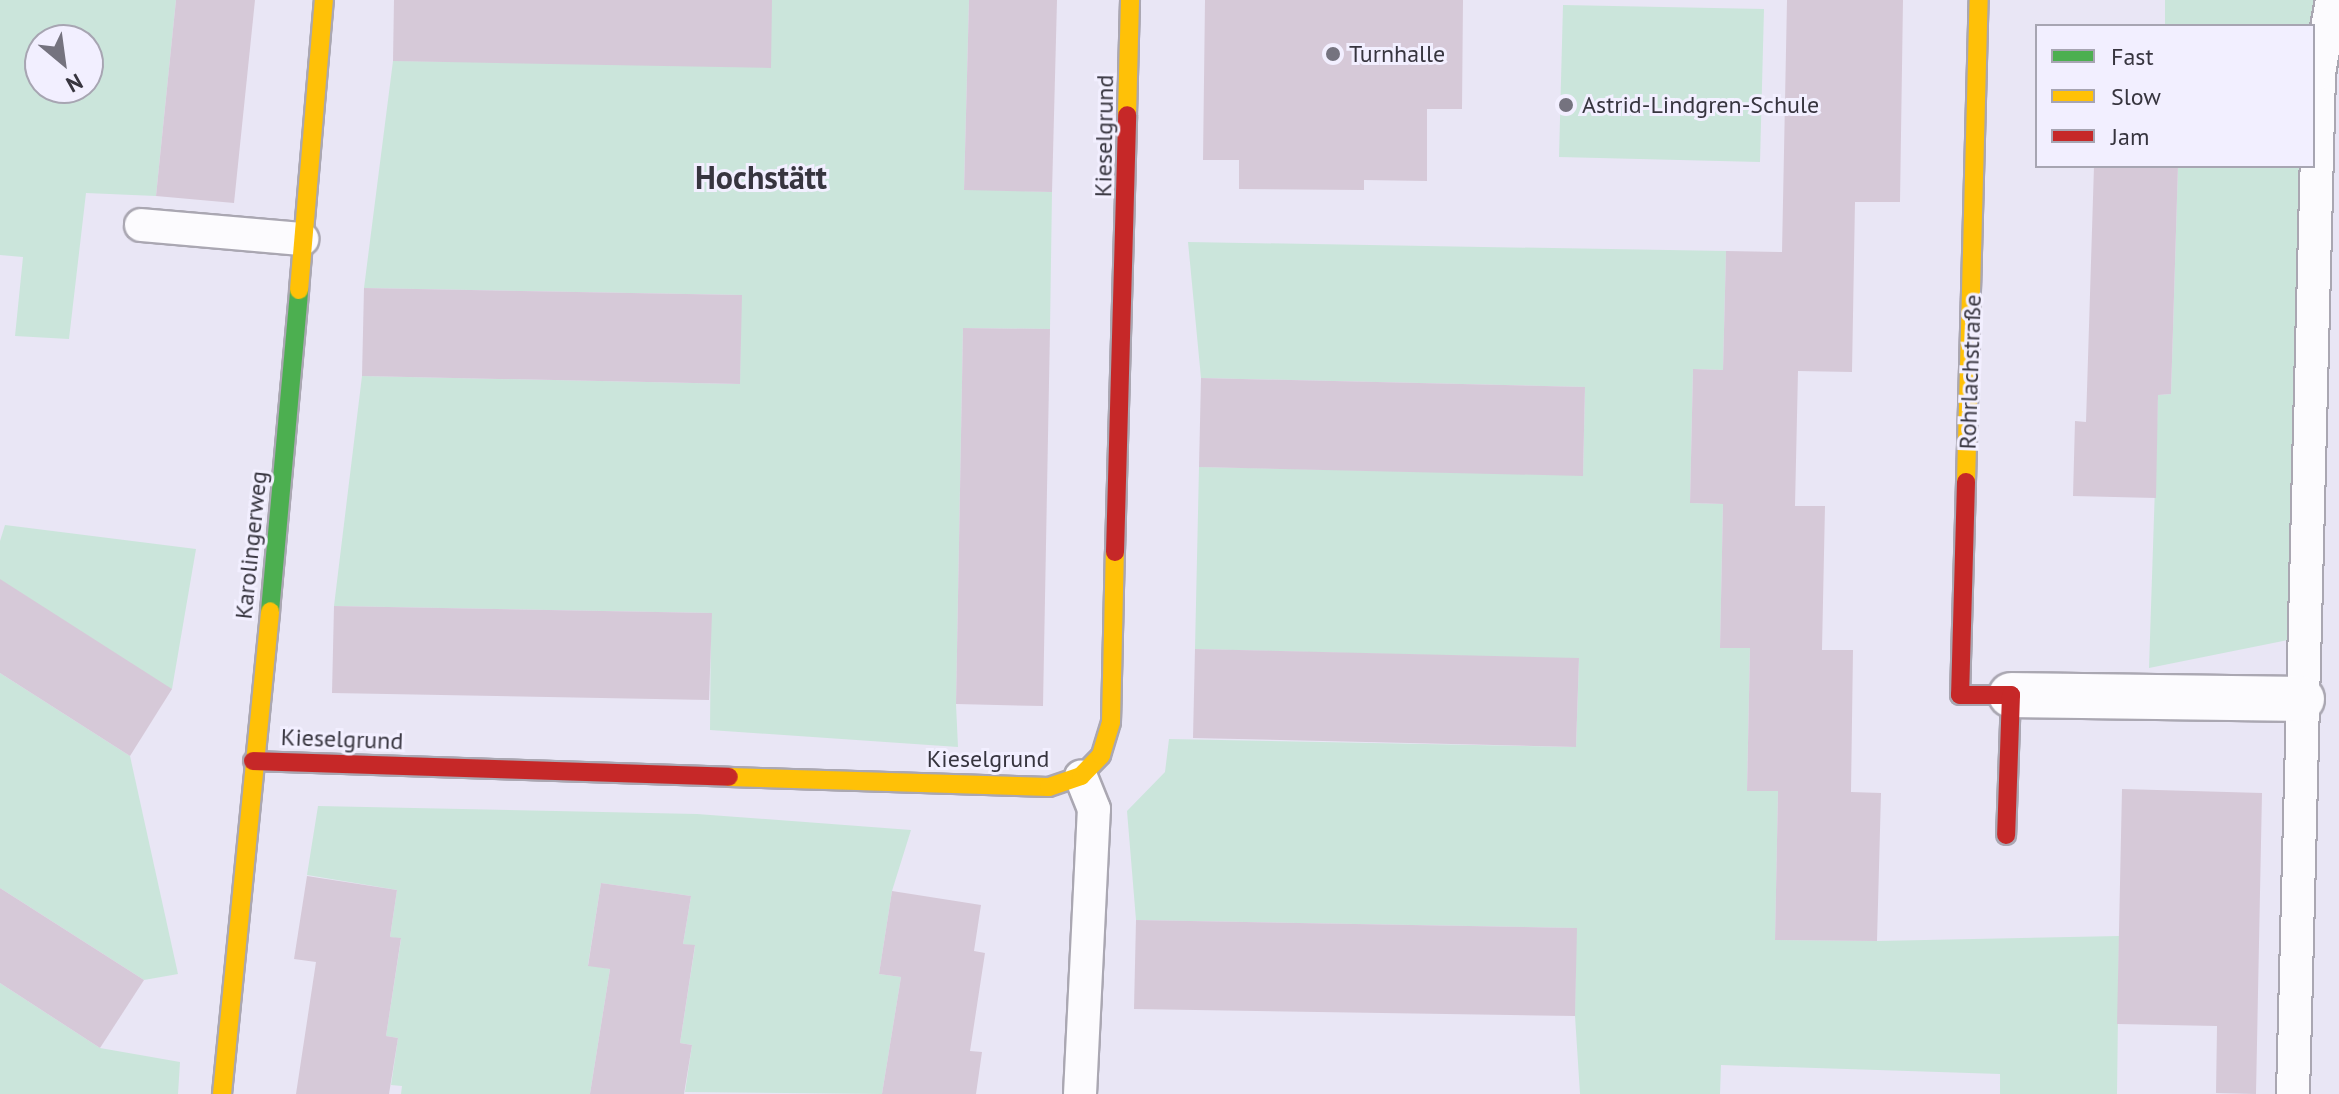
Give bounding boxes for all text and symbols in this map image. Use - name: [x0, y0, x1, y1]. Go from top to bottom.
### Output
- north arrow: [24, 24, 104, 104]
- legend: [2035, 24, 2315, 168]
- place label: Turnhalle: [1349, 40, 1445, 68]
- text: Fast: [2111, 41, 2154, 72]
- marker: Turnhalle: [1324, 45, 1342, 63]
- text: N: [62, 67, 88, 99]
- street label: Kieselgrund: [1089, 74, 1119, 198]
- text: Slow: [2111, 81, 2161, 112]
- place label: Astrid-Lindgren-Schule: [1582, 91, 1819, 119]
- marker: Astrid-Lindgren-Schule: [1557, 96, 1575, 114]
- text: Jam: [2111, 121, 2149, 152]
- district label: Hochstätt: [695, 158, 827, 196]
- street label: Rohrlachstraße: [1953, 294, 1987, 450]
- street label: Karolingerweg: [229, 469, 273, 621]
- street label: Kieselgrund: [280, 722, 404, 756]
- street label: Kieselgrund: [927, 745, 1049, 773]

